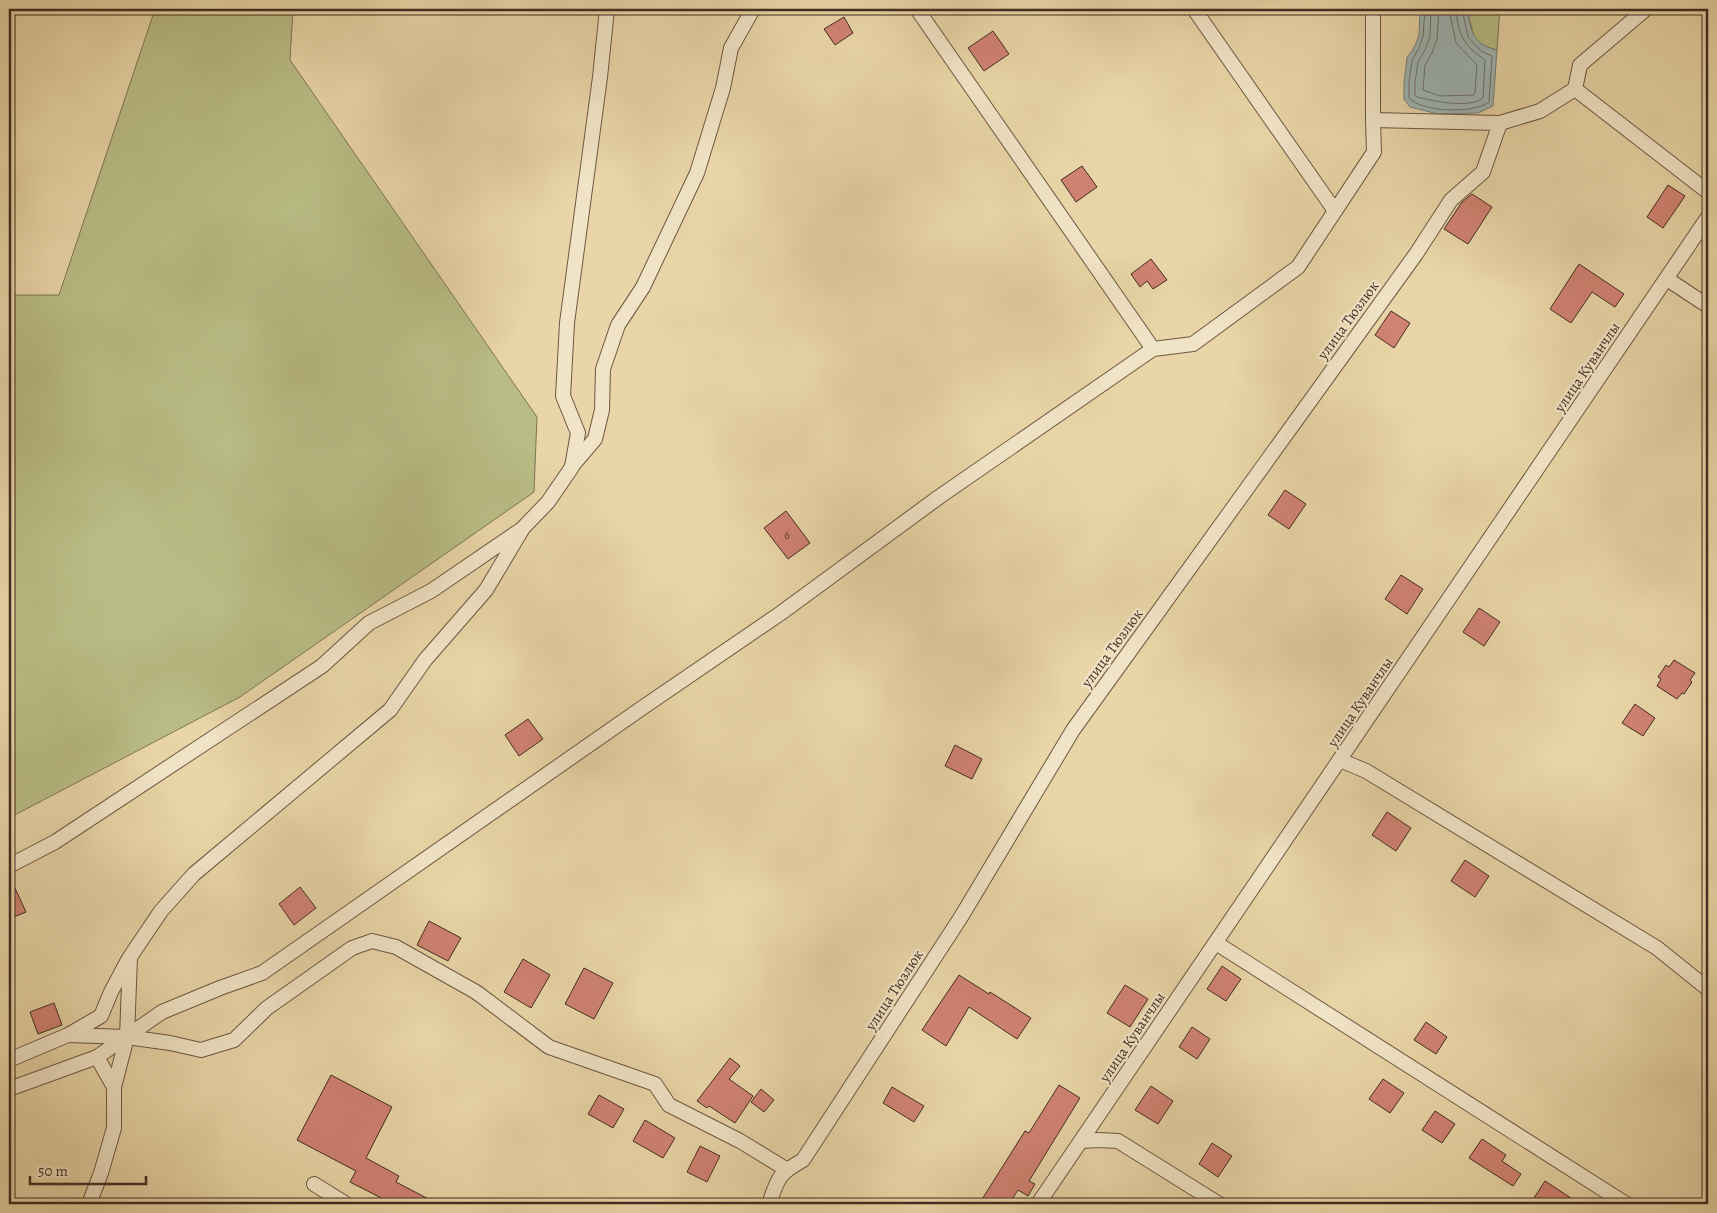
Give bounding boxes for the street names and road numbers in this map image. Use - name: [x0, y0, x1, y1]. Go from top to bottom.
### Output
- street label: улица Тюзлюк: [1312, 276, 1383, 364]
- street label: улица Куванчлы: [1549, 318, 1625, 417]
- street label: улица Тюзлюк: [1076, 604, 1147, 692]
- street label: улица Куванчлы: [1322, 653, 1398, 752]
- street label: улица Тюзлюк: [860, 946, 928, 1035]
- street label: улица Куванчлы: [1094, 988, 1170, 1087]

